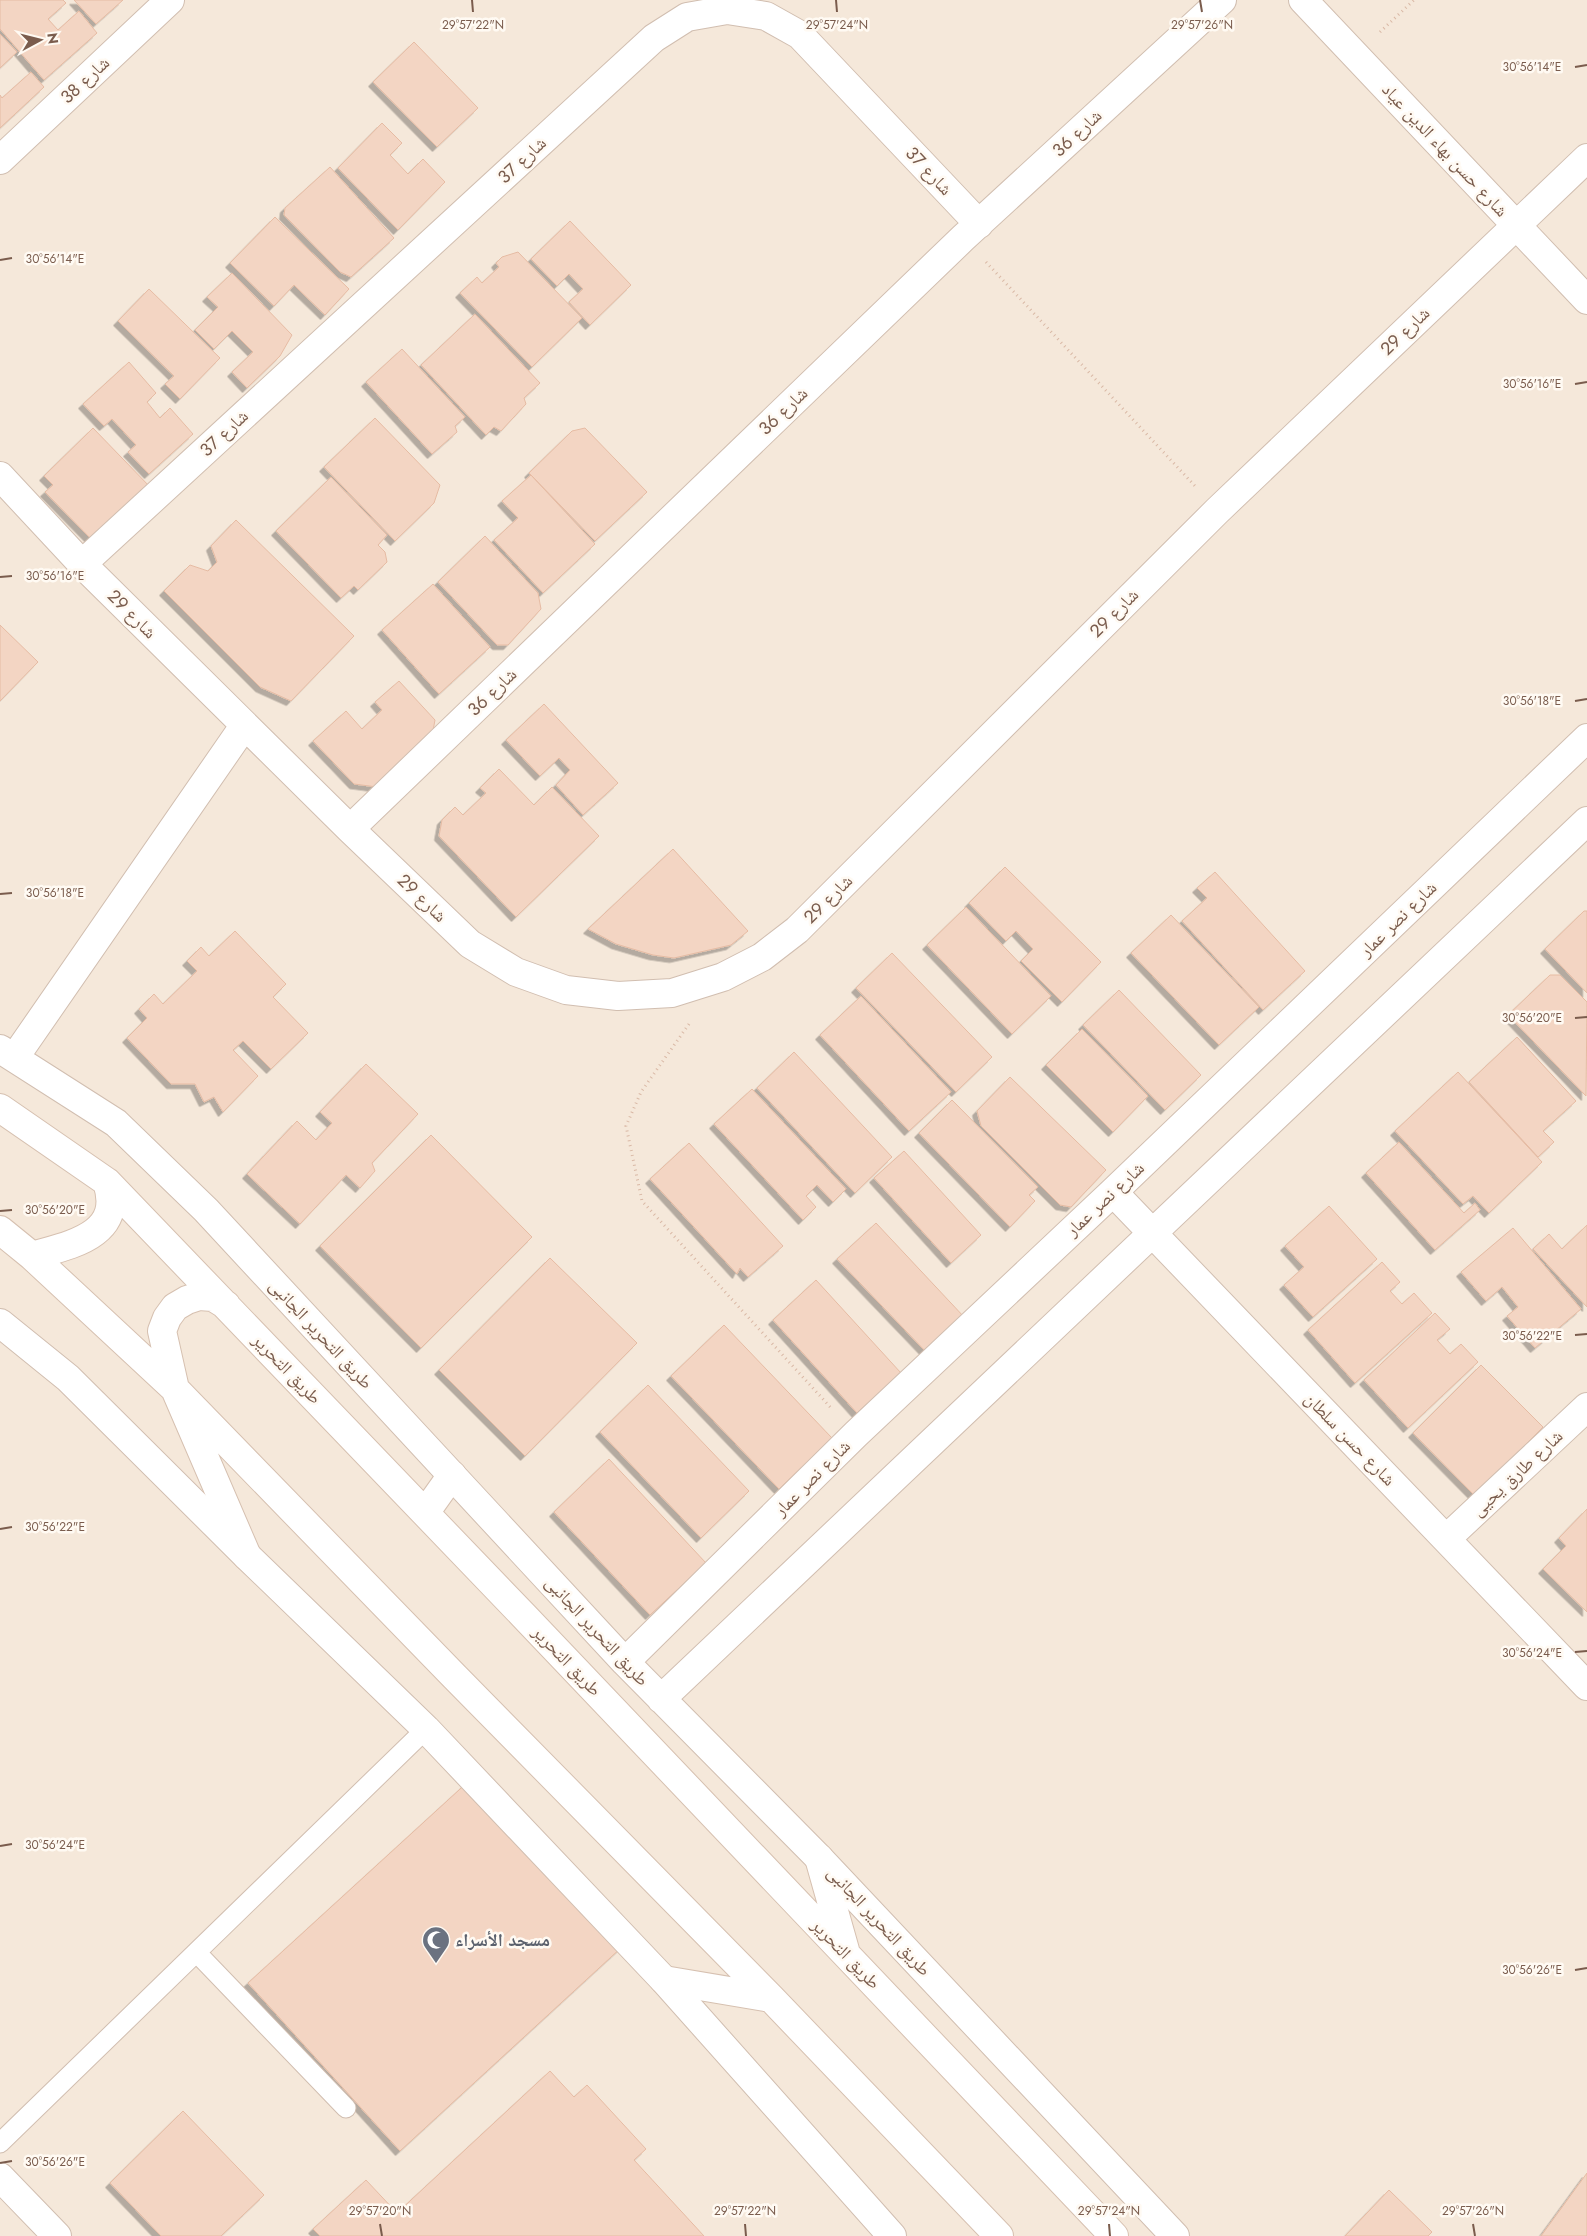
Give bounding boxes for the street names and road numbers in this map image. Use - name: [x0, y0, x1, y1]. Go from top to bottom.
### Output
- street label: شارع 38: [54, 50, 116, 110]
- street label: شارع حسن بهاء الدين عياد: [1376, 77, 1514, 223]
- street label: شارع 36: [1046, 103, 1108, 163]
- street label: شارع 37: [492, 130, 552, 190]
- street label: شارع 37: [899, 141, 959, 201]
- street label: شارع 29: [1374, 301, 1436, 361]
- street label: شارع 36: [752, 381, 814, 441]
- street label: شارع 37: [194, 403, 254, 463]
- street label: شارع 29: [1084, 583, 1144, 643]
- street label: شارع 29: [102, 584, 162, 644]
- street label: شارع 36: [461, 662, 523, 722]
- street label: شارع 29: [391, 868, 453, 928]
- street label: شارع 29: [798, 869, 858, 929]
- street label: شارع نصر عمار: [1353, 875, 1443, 964]
- street label: شارع نصر عمار: [1059, 1156, 1150, 1243]
- street label: طريق التحرير الجانبى: [265, 1275, 377, 1393]
- street label: طريق التحرير: [248, 1329, 326, 1409]
- street label: شارع حسن سلطان: [1298, 1386, 1402, 1492]
- street label: شارع طارق يحيى: [1465, 1424, 1569, 1522]
- street label: شارع نصر عمار: [767, 1434, 856, 1523]
- street label: طريق التحرير الجانبى: [541, 1572, 653, 1690]
- street label: طريق التحرير: [528, 1621, 606, 1701]
- street label: طريق التحرير الجانبى: [823, 1862, 935, 1980]
- street label: طريق التحرير: [807, 1914, 885, 1994]

